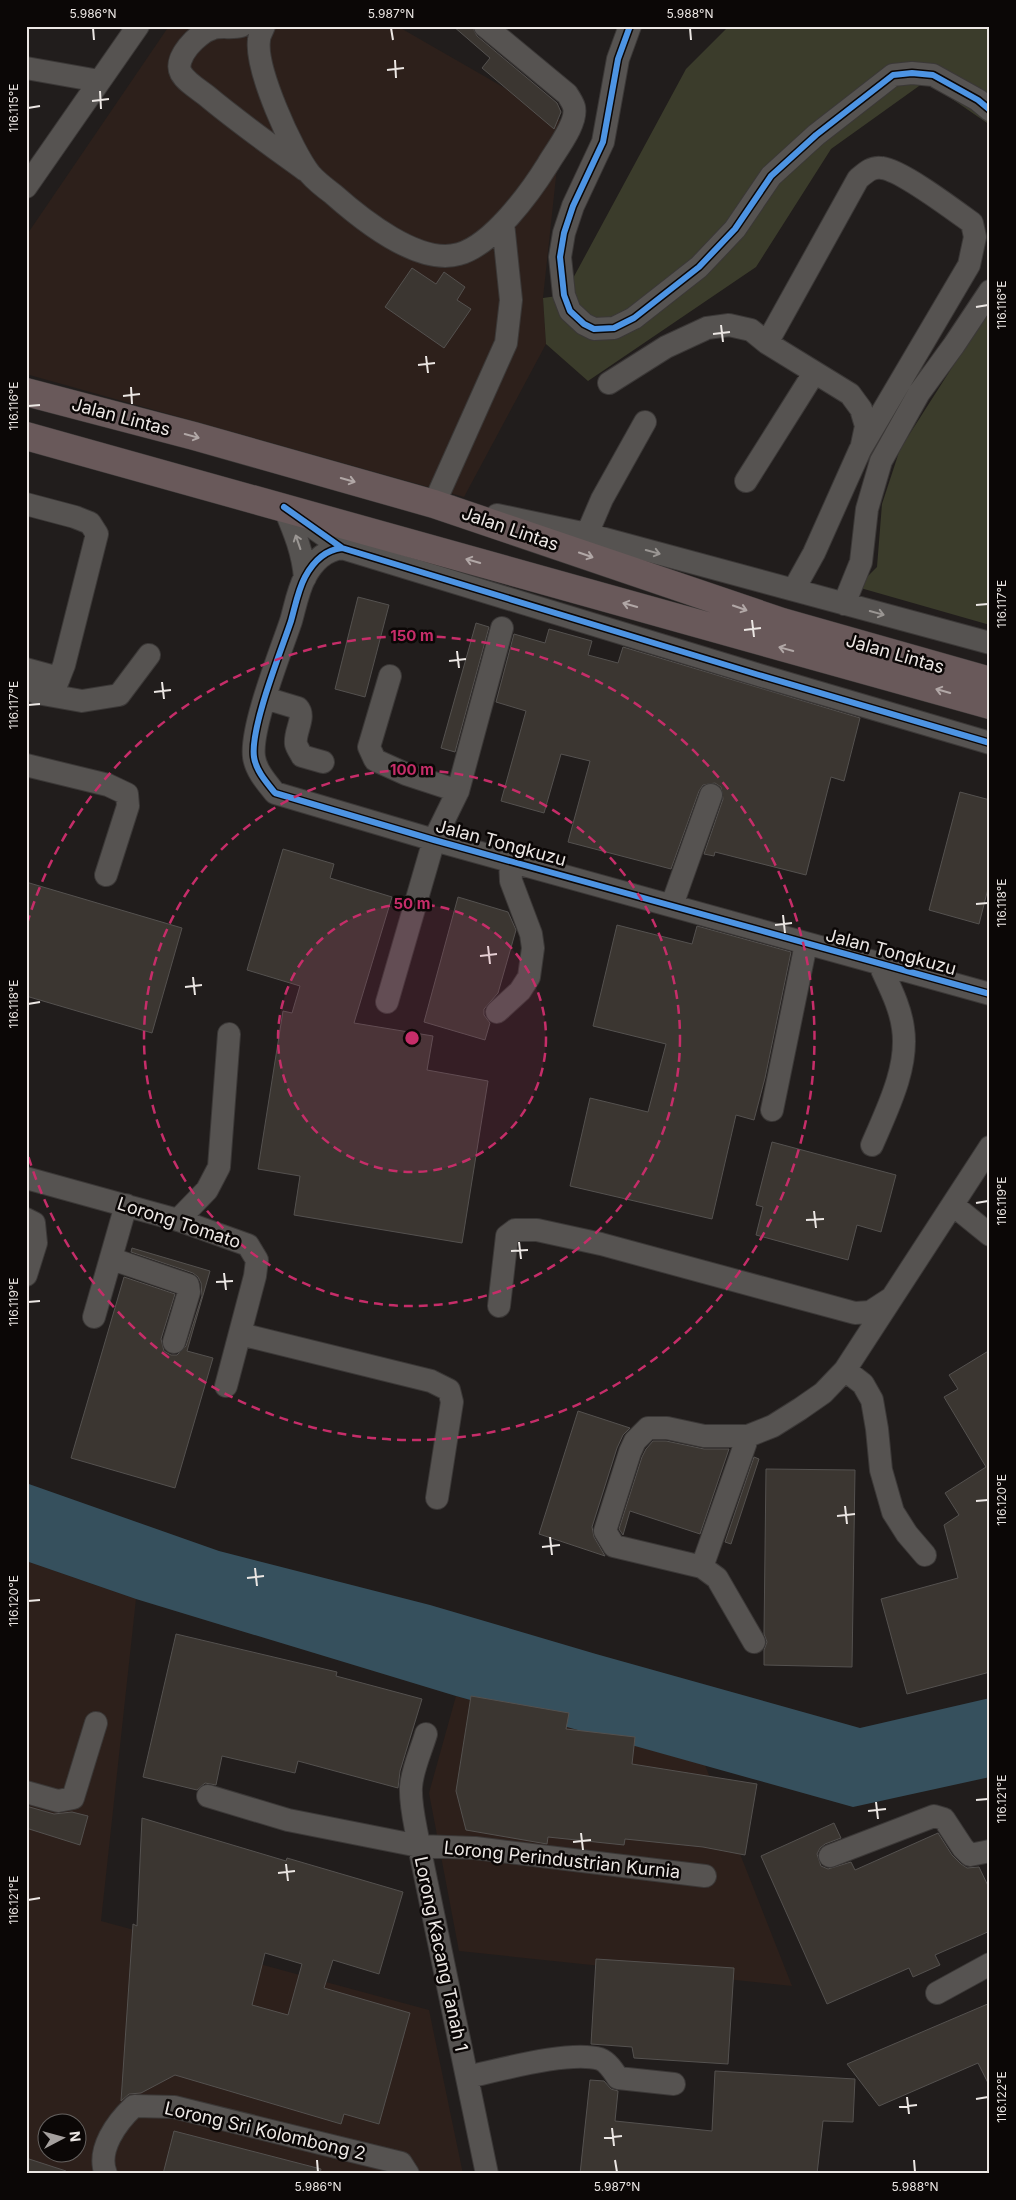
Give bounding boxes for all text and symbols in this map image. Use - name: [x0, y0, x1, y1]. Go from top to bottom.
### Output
- text: 5.986°N: [69, 6, 117, 21]
- text: 5.987°N: [368, 6, 414, 21]
- text: 5.988°N: [667, 6, 713, 21]
- text: 116.115°E: [6, 84, 21, 132]
- text: 116.116°E: [994, 280, 1009, 330]
- text: 116.116°E: [6, 381, 21, 431]
- street label: Jalan Lintas: [69, 393, 173, 440]
- one-way arrow: [183, 431, 199, 441]
- one-way arrow: [340, 476, 356, 486]
- street label: Jalan Lintas: [459, 502, 561, 555]
- one-way arrow: [293, 535, 302, 550]
- one-way arrow: [644, 548, 660, 557]
- one-way arrow: [578, 551, 594, 561]
- one-way arrow: [466, 555, 482, 565]
- text: 116.117°E: [994, 580, 1009, 628]
- one-way arrow: [622, 599, 638, 609]
- one-way arrow: [732, 604, 748, 613]
- one-way arrow: [869, 608, 885, 618]
- text: 150 m: [390, 626, 434, 645]
- street label: Jalan Lintas: [844, 629, 947, 678]
- one-way arrow: [779, 643, 795, 653]
- text: 116.117°E: [6, 681, 21, 729]
- one-way arrow: [936, 686, 952, 695]
- text: 100 m: [390, 760, 434, 779]
- street label: Jalan Tongkuzu: [434, 815, 569, 870]
- text: 116.118°E: [994, 879, 1009, 927]
- text: 50 m: [394, 894, 430, 913]
- street label: Jalan Tongkuzu: [824, 924, 959, 979]
- text: 116.118°E: [6, 980, 21, 1028]
- centre of rings: [403, 1029, 421, 1047]
- text: 116.119°E: [994, 1176, 1009, 1226]
- street label: Lorong Tomato: [115, 1193, 243, 1252]
- text: 116.119°E: [6, 1277, 21, 1327]
- text: 116.120°E: [994, 1474, 1009, 1526]
- text: 116.120°E: [6, 1575, 21, 1627]
- text: 116.121°E: [994, 1775, 1009, 1823]
- street label: Lorong Perindustrian Kurnia: [443, 1837, 681, 1882]
- street label: Lorong Kacang Tanah 1: [411, 1855, 472, 2053]
- text: 116.121°E: [6, 1876, 21, 1924]
- text: 116.122°E: [994, 2071, 1009, 2123]
- street label: Lorong Sri Kolombong 2: [163, 2097, 368, 2164]
- north arrow: [38, 2112, 88, 2162]
- text: N: [66, 2130, 84, 2143]
- text: 5.986°N: [294, 2179, 342, 2194]
- text: 5.987°N: [594, 2179, 640, 2194]
- text: 5.988°N: [892, 2179, 938, 2194]

